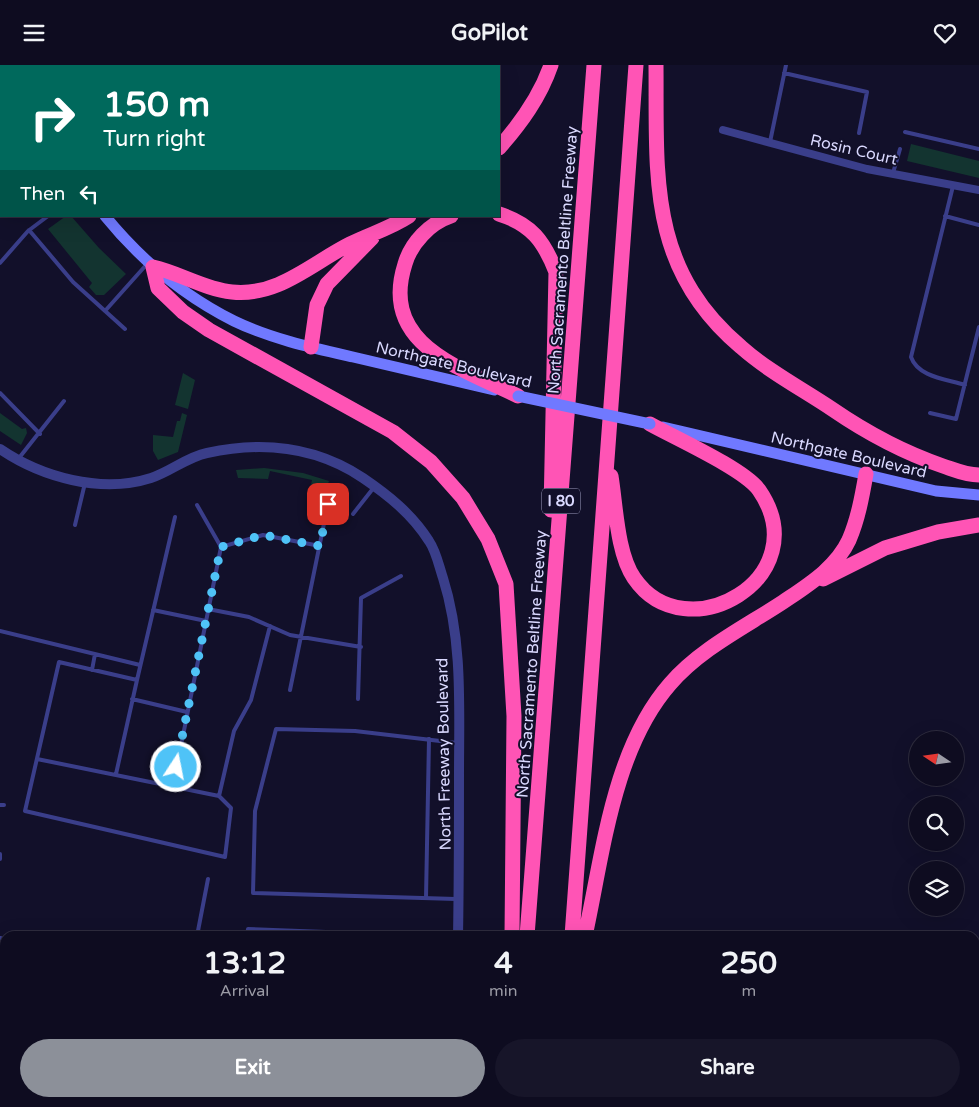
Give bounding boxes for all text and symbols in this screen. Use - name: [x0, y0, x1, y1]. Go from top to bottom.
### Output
- icon: menu: [20, 19, 48, 47]
- icon: heart: [931, 19, 959, 47]
- text: GoPilot: [451, 20, 528, 46]
- text: 150 m: [103, 84, 210, 126]
- icon: right: [20, 85, 85, 150]
- street label: North Sacramento Beltline Freeway: [544, 125, 582, 395]
- text: Turn right: [103, 126, 205, 152]
- street label: Rosin Court: [808, 130, 900, 170]
- icon: left: [75, 180, 103, 208]
- text: Then: [20, 183, 65, 205]
- street label: Northgate Boulevard: [374, 337, 534, 393]
- street label: Northgate Boulevard: [769, 427, 929, 483]
- pin: [307, 483, 349, 525]
- road number: I 80: [542, 489, 580, 513]
- icon: arrive: [314, 490, 342, 518]
- street label: North Sacramento Beltline Freeway: [513, 529, 551, 799]
- street label: North Freeway Boulevard: [432, 657, 456, 850]
- north arrow: [909, 731, 964, 786]
- map controls: [909, 731, 964, 916]
- position arrow: [149, 740, 201, 792]
- button: search: [909, 796, 964, 851]
- button: layers: [909, 861, 964, 916]
- text: 13:12: [203, 945, 286, 982]
- text: 4: [494, 945, 513, 982]
- text: 250: [721, 945, 777, 982]
- text: Arrival: [220, 981, 269, 1001]
- text: min: [489, 981, 518, 1001]
- text: m: [741, 981, 756, 1001]
- button: Exit: [20, 1039, 485, 1097]
- button: Share: [495, 1039, 960, 1097]

